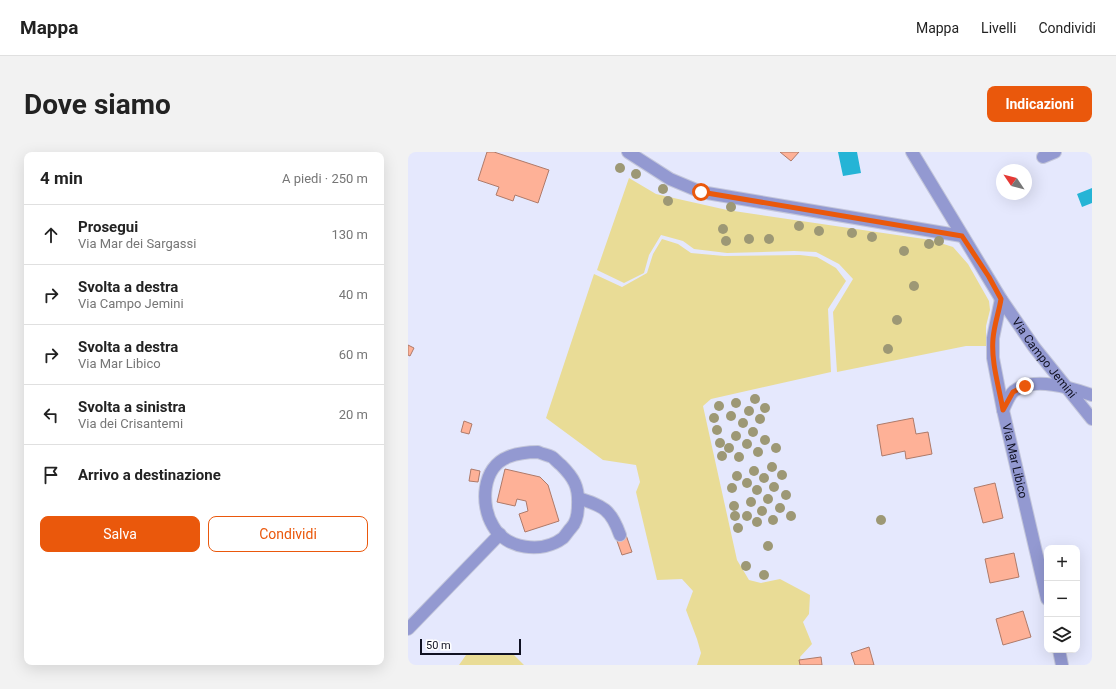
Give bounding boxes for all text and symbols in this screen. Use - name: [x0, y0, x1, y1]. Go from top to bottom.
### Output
- text: Mappa: [20, 16, 78, 39]
- text: Mappa: [916, 20, 959, 36]
- text: Livelli: [981, 20, 1016, 36]
- text: Condividi: [1038, 20, 1096, 36]
- button: Indicazioni: [987, 86, 1092, 122]
- text: Dove siamo: [24, 88, 171, 121]
- north arrow: [996, 164, 1032, 200]
- text: 4 min: [40, 168, 83, 188]
- text: A piedi · 250 m: [282, 171, 368, 186]
- route start: [692, 183, 710, 201]
- text: Prosegui: [78, 218, 138, 236]
- icon: ahead: [40, 224, 62, 246]
- text: 130 m: [331, 227, 368, 242]
- text: Via Mar dei Sargassi: [78, 236, 196, 251]
- text: Svolta a destra: [78, 278, 178, 296]
- icon: right: [40, 284, 62, 306]
- text: 40 m: [339, 287, 368, 302]
- text: Via Campo Jemini: [78, 296, 184, 311]
- street label: Via Campo Jemini: [1009, 315, 1079, 401]
- text: Svolta a destra: [78, 338, 178, 356]
- icon: right: [40, 344, 62, 366]
- text: 60 m: [339, 347, 368, 362]
- text: Via Mar Libico: [78, 356, 161, 371]
- route end: [1016, 377, 1034, 395]
- text: Svolta a sinistra: [78, 398, 186, 416]
- icon: left: [40, 404, 62, 426]
- text: 20 m: [339, 407, 368, 422]
- text: Via dei Crisantemi: [78, 416, 183, 431]
- street label: Via Mar Libico: [999, 422, 1030, 500]
- icon: arrive: [40, 464, 62, 486]
- text: Arrivo a destinazione: [78, 466, 221, 484]
- button: Salva: [40, 516, 200, 552]
- button: Condividi: [208, 516, 368, 552]
- map controls: [1044, 545, 1080, 653]
- button: +: [1044, 545, 1080, 581]
- button: −: [1044, 581, 1080, 617]
- button: layers: [1044, 617, 1080, 653]
- scale bar: [420, 637, 521, 656]
- text: 50 m: [426, 639, 451, 652]

